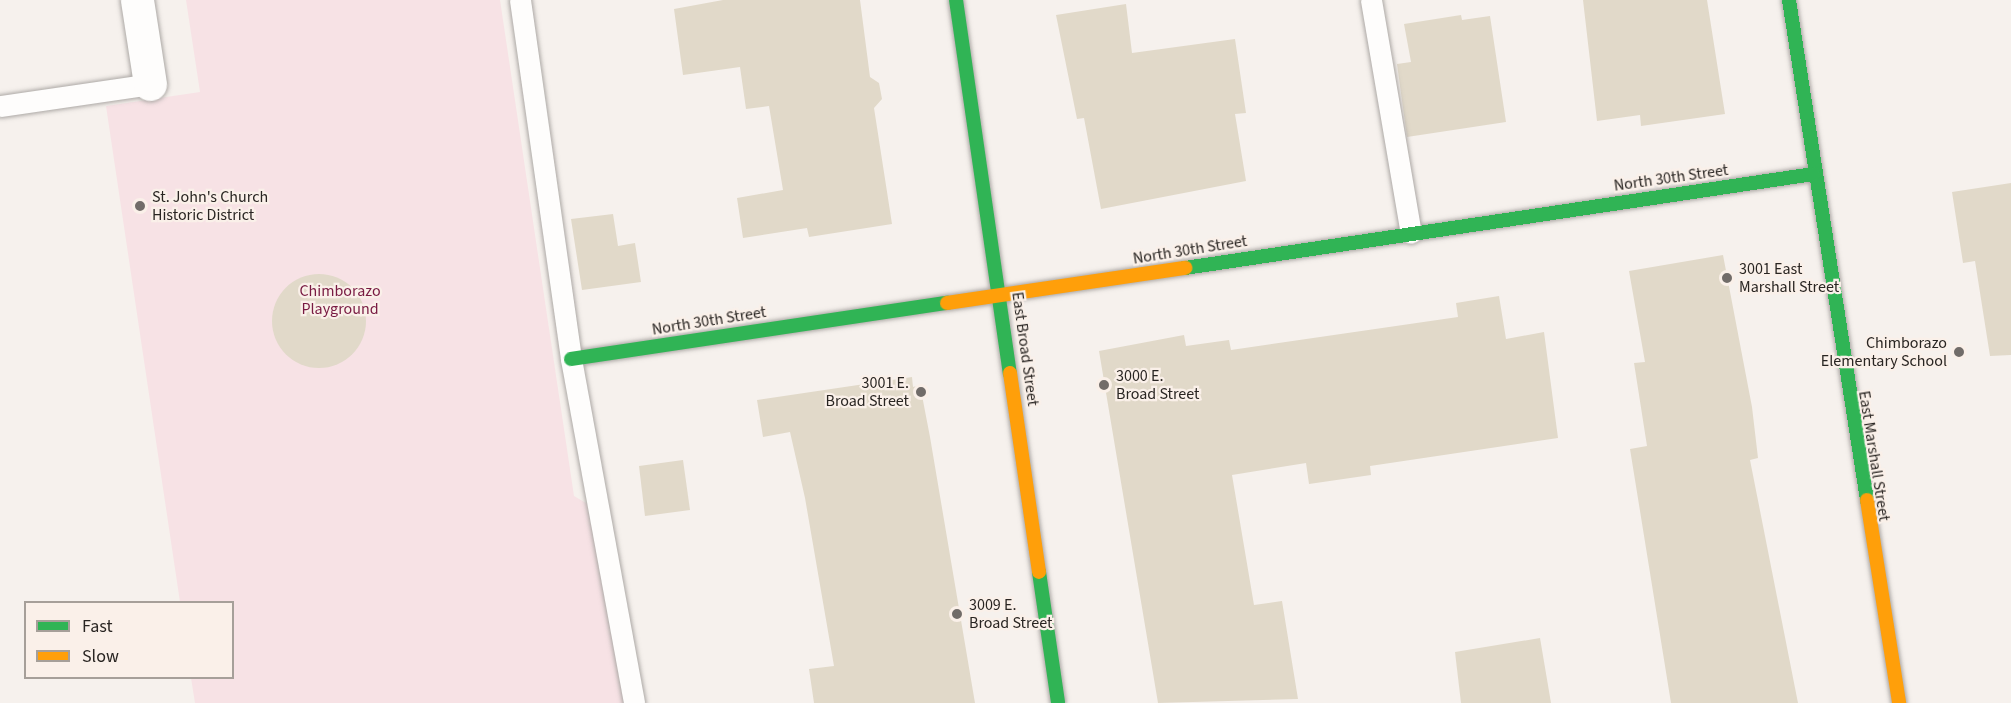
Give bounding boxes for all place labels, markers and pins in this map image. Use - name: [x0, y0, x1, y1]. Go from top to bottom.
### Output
- place label: St. John's Church Historic District: [152, 187, 268, 225]
- marker: St. John's Church Historic District: [133, 199, 147, 213]
- place label: 3001 East Marshall Street: [1739, 259, 1839, 297]
- marker: 3001 East Marshall Street: [1720, 271, 1734, 285]
- place label: Chimborazo Elementary School: [1821, 333, 1947, 371]
- marker: Chimborazo Elementary School: [1952, 345, 1966, 359]
- place label: 3000 E. Broad Street: [1116, 366, 1199, 404]
- place label: 3001 E. Broad Street: [826, 373, 909, 411]
- marker: 3000 E. Broad Street: [1097, 378, 1111, 392]
- marker: 3001 E. Broad Street: [914, 385, 928, 399]
- place label: 3009 E. Broad Street: [969, 595, 1052, 633]
- marker: 3009 E. Broad Street: [950, 607, 964, 621]

